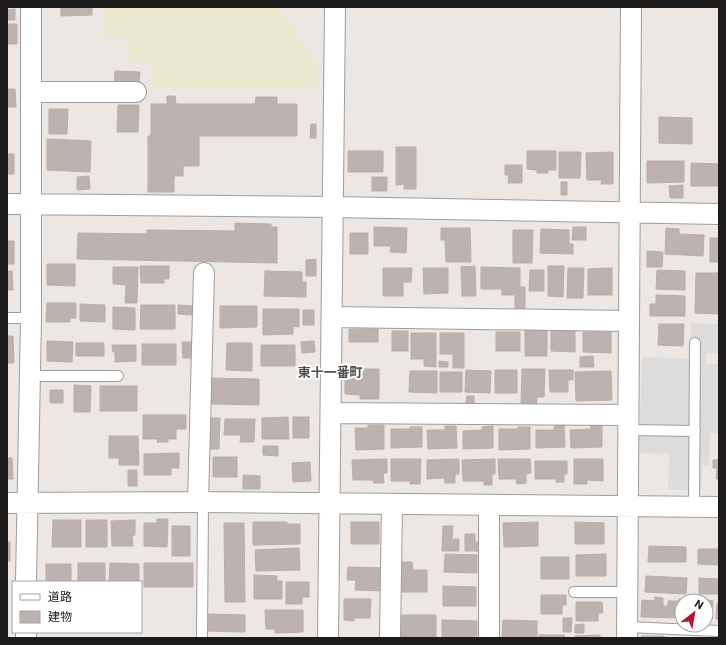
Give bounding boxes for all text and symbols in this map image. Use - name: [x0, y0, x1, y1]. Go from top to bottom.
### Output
- district label: 東十一番町: [297, 365, 363, 380]
- legend: [12, 581, 142, 633]
- text: 道路: [48, 590, 72, 604]
- north arrow: [674, 593, 714, 633]
- text: N: [692, 597, 706, 613]
- text: 建物: [48, 610, 72, 624]

